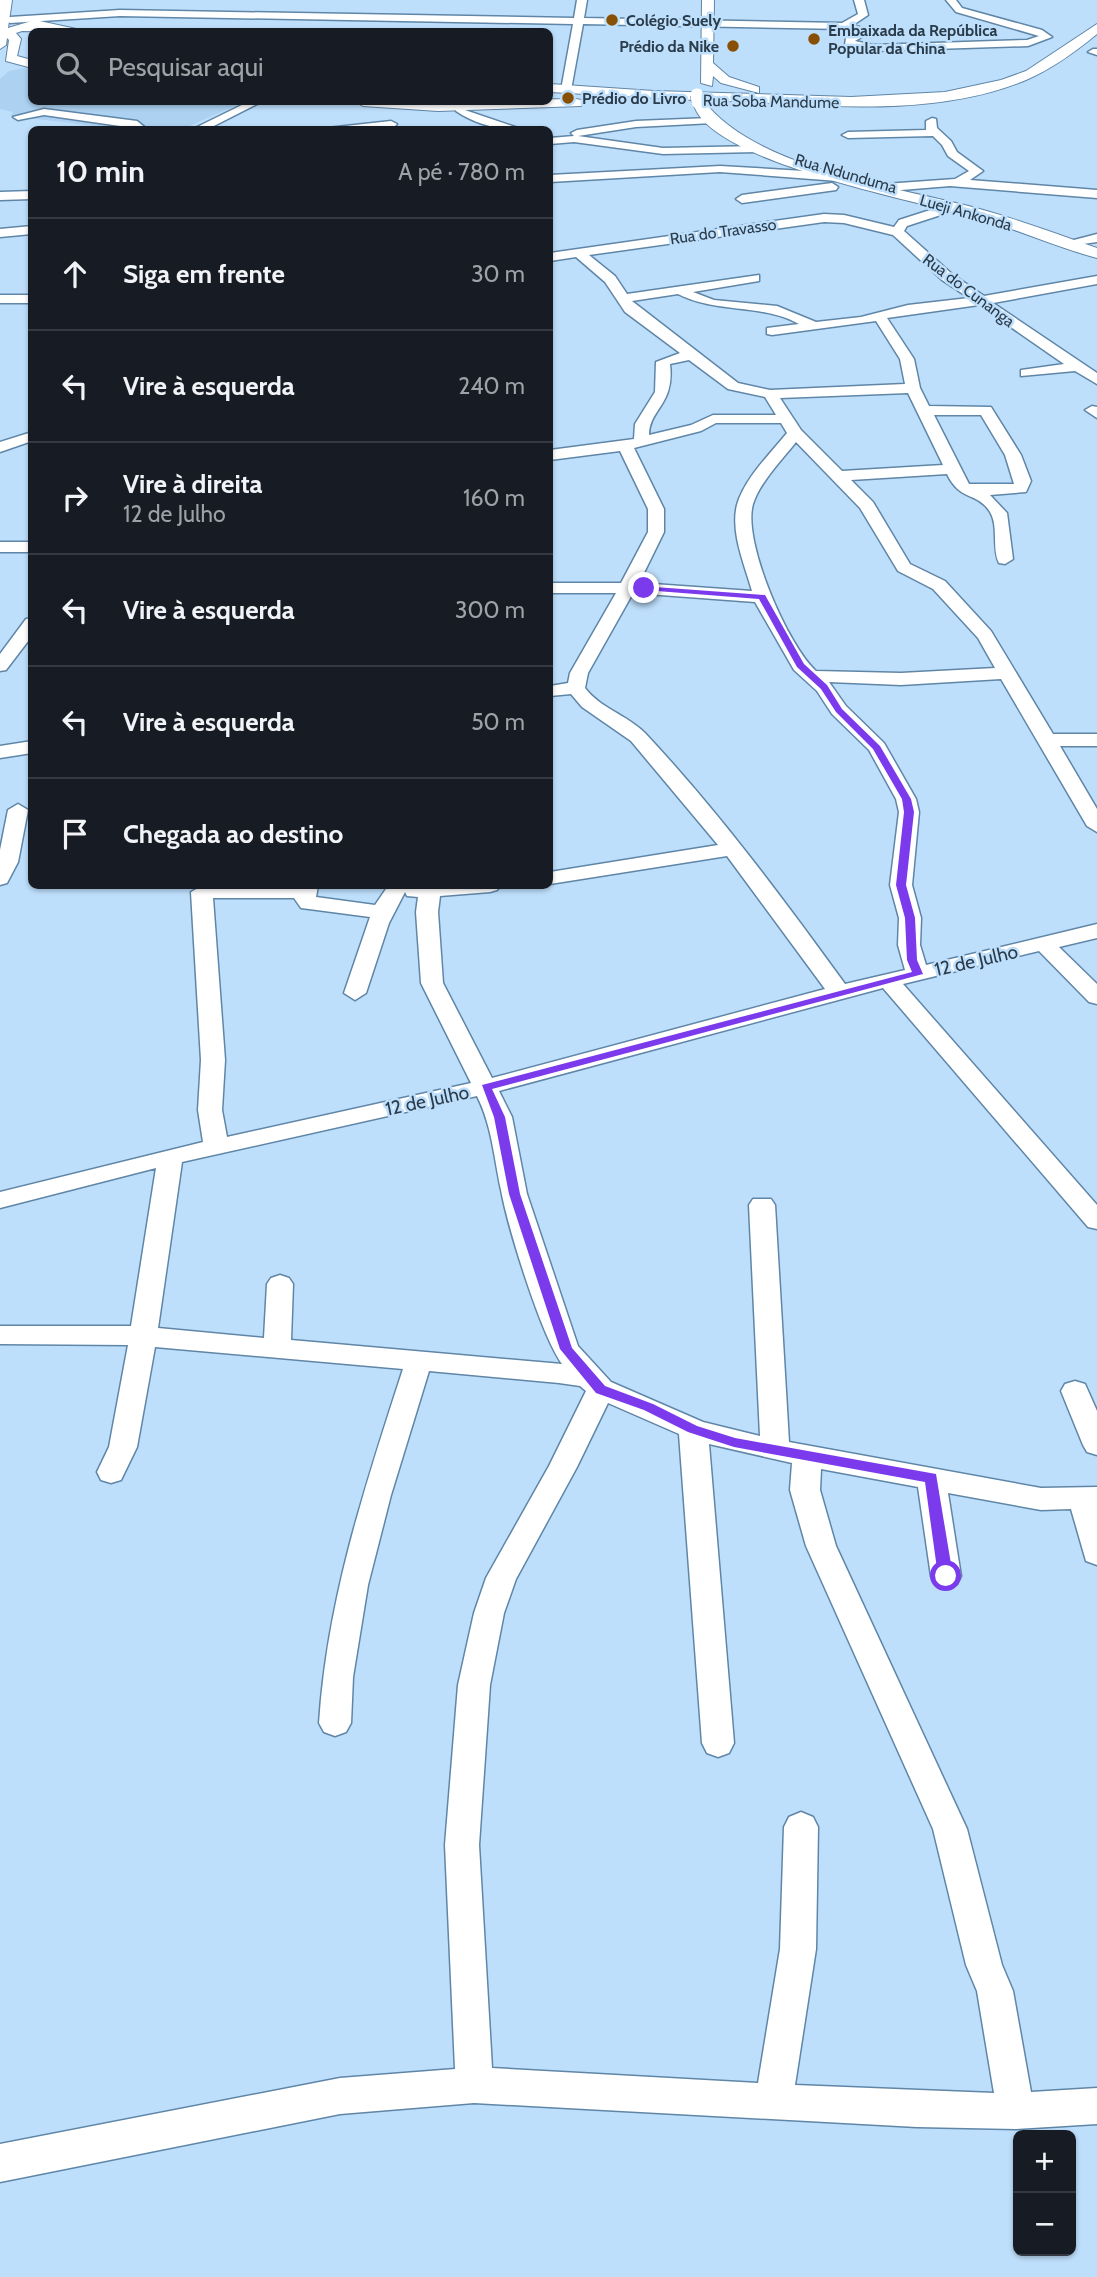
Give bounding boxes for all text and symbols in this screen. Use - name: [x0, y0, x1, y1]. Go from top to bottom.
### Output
- place label: Colégio Suely: [626, 11, 721, 30]
- marker: Colégio Suely: [604, 12, 620, 28]
- place label: Embaixada da República Popular da China: [828, 21, 997, 58]
- search box: [28, 28, 553, 105]
- marker: Embaixada da República Popular da China: [806, 31, 822, 47]
- place label: Prédio da Nike: [619, 37, 719, 56]
- marker: Prédio da Nike: [725, 38, 741, 54]
- icon: search: [52, 48, 90, 86]
- text: Pesquisar aqui: [108, 51, 264, 83]
- place label: Prédio do Livro: [582, 89, 686, 108]
- marker: Prédio do Livro: [560, 90, 576, 106]
- street label: Rua Soba Mandume: [703, 91, 839, 112]
- street label: Rua Ndunduma: [793, 150, 899, 197]
- text: 10 min: [56, 153, 145, 190]
- text: A pé · 780 m: [398, 158, 525, 186]
- street label: Lueji Ankonda: [918, 190, 1014, 235]
- street label: Rua do Travasso: [669, 215, 778, 248]
- street label: Rua do Cunanga: [919, 250, 1018, 331]
- icon: ahead: [56, 255, 94, 293]
- text: Siga em frente: [123, 258, 285, 290]
- text: 30 m: [471, 260, 525, 288]
- icon: left: [56, 367, 94, 405]
- text: Vire à esquerda: [123, 370, 295, 402]
- text: 240 m: [458, 372, 525, 400]
- text: Vire à direita: [123, 468, 263, 500]
- icon: right: [56, 479, 94, 517]
- text: 160 m: [463, 484, 525, 512]
- text: 12 de Julho: [123, 500, 226, 528]
- route end: [628, 572, 659, 603]
- icon: left: [56, 591, 94, 629]
- text: Vire à esquerda: [123, 594, 295, 626]
- text: 300 m: [455, 596, 525, 624]
- icon: left: [56, 703, 94, 741]
- text: Vire à esquerda: [123, 706, 295, 738]
- text: 50 m: [471, 708, 525, 736]
- icon: arrive: [56, 815, 94, 853]
- text: Chegada ao destino: [123, 818, 343, 850]
- street label: 12 de Julho: [932, 940, 1020, 981]
- street label: 12 de Julho: [383, 1080, 471, 1121]
- route start: [930, 1560, 961, 1591]
- map controls: [1013, 2130, 1076, 2256]
- button: +: [1013, 2130, 1076, 2193]
- button: −: [1013, 2193, 1076, 2256]

